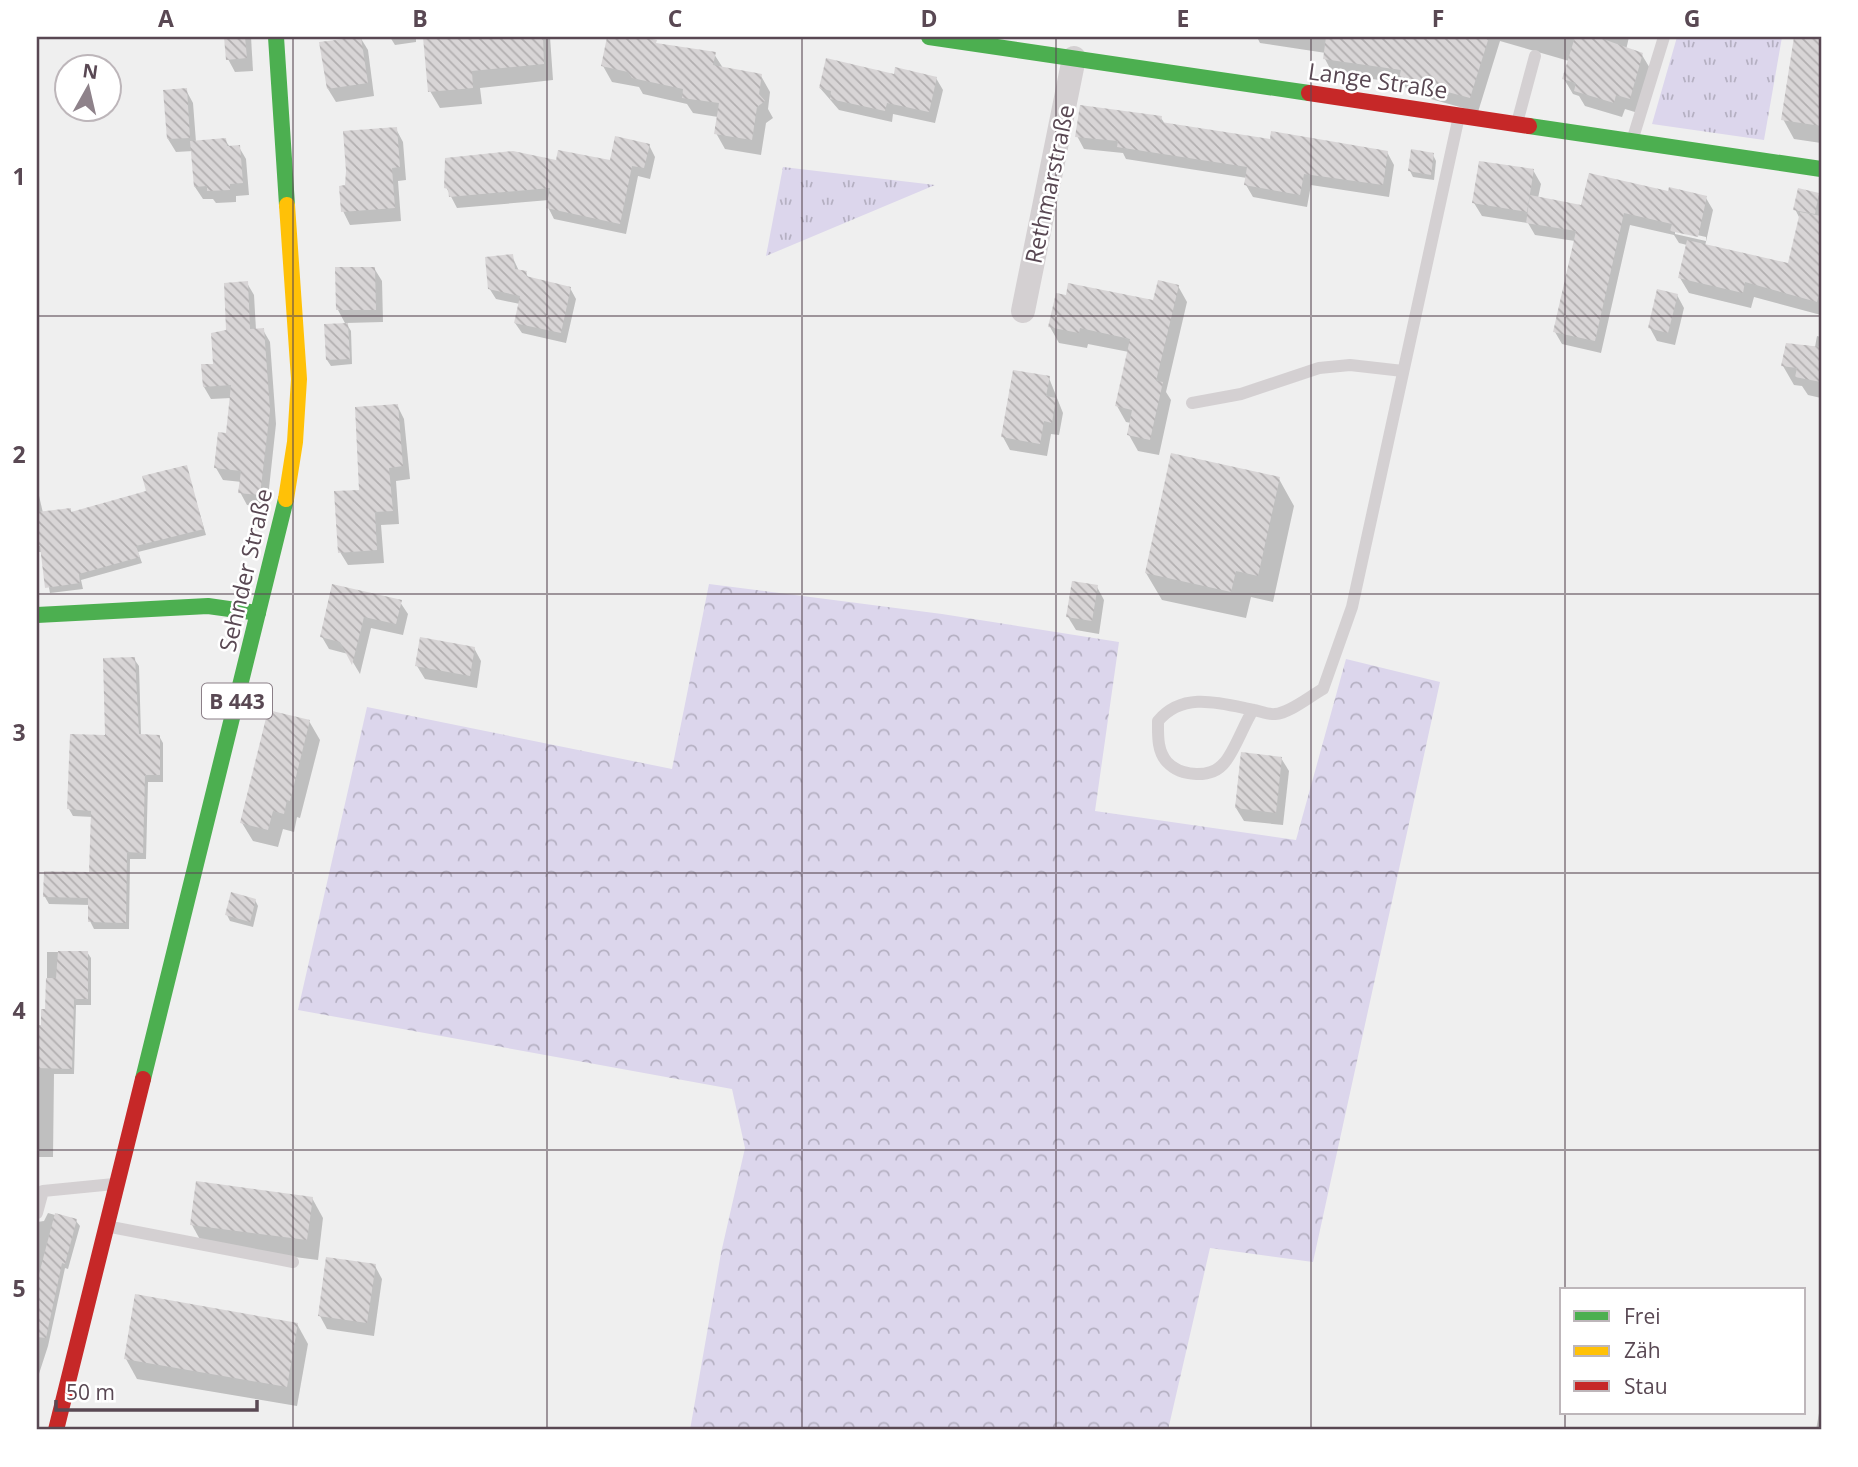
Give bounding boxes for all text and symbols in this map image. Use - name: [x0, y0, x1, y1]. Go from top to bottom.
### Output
- text: A: [158, 2, 174, 34]
- text: B: [412, 2, 428, 34]
- text: C: [668, 2, 682, 34]
- text: D: [920, 2, 938, 34]
- text: E: [1177, 2, 1189, 34]
- text: F: [1432, 2, 1444, 34]
- text: G: [1684, 2, 1700, 34]
- north arrow: [52, 52, 122, 122]
- street label: Lange Straße: [1306, 54, 1450, 106]
- text: N: [81, 57, 100, 85]
- street label: Rethmarstraße: [1017, 102, 1081, 266]
- text: 1: [12, 160, 26, 192]
- text: 2: [12, 438, 26, 470]
- street label: Sehnder Straße: [211, 485, 279, 655]
- road number: B 443: [202, 684, 272, 718]
- text: 3: [12, 716, 26, 748]
- text: 4: [12, 994, 26, 1026]
- text: 5: [12, 1272, 26, 1304]
- legend: [1560, 1288, 1806, 1414]
- text: Frei: [1624, 1302, 1661, 1330]
- text: Zäh: [1624, 1336, 1661, 1364]
- scale bar: [56, 1369, 257, 1413]
- text: Stau: [1624, 1372, 1668, 1400]
- text: 50 m: [66, 1378, 115, 1406]

